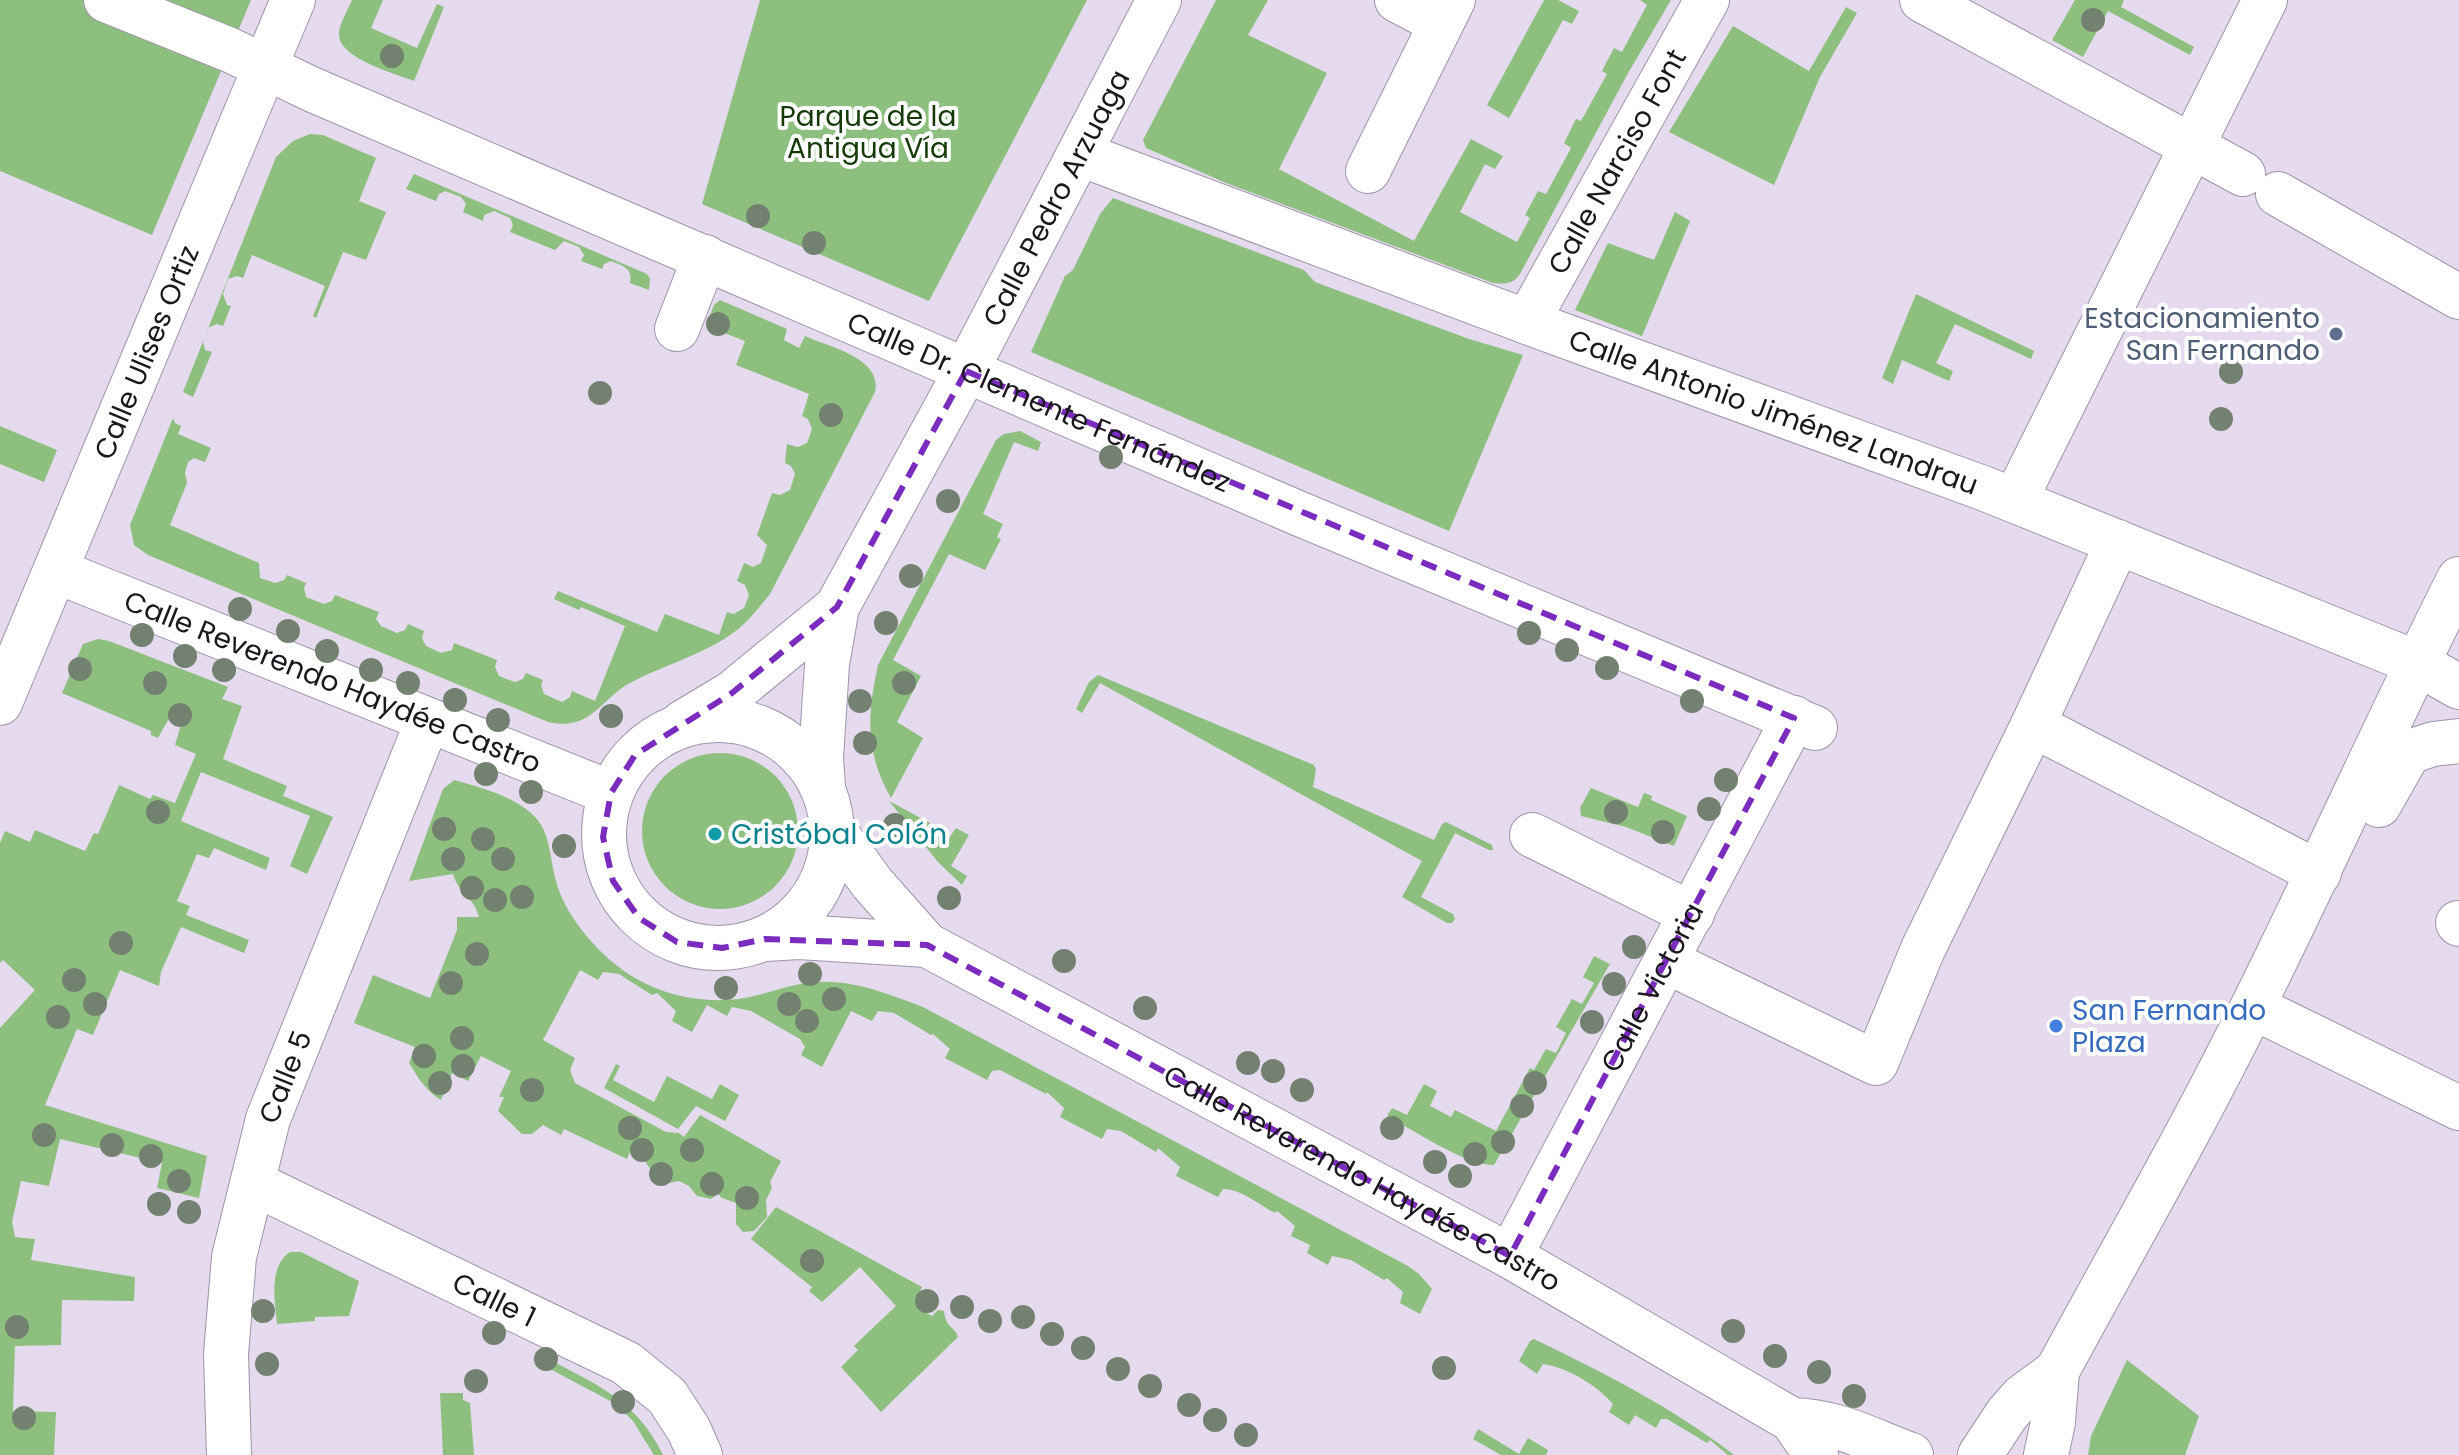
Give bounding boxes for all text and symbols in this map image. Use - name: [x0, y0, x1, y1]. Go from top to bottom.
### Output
- street label: Calle Narciso Font: [1538, 42, 1695, 281]
- street label: Calle Pedro Arzuaga: [973, 63, 1139, 333]
- park label: Parque de la Antigua Vía: [780, 97, 956, 168]
- street label: Calle Ulises Ortiz: [84, 239, 208, 465]
- place label: Estacionamiento San Fernando: [2084, 299, 2320, 370]
- street label: Calle Dr. Clemente Fernández: [841, 302, 1237, 501]
- street label: Calle Antonio Jiménez Landrau: [1563, 320, 1984, 504]
- marker: Estacionamiento San Fernando: [2327, 325, 2345, 343]
- street label: Calle Reverendo Haydée Castro: [118, 581, 547, 783]
- place label: Cristóbal Colón: [731, 815, 947, 854]
- marker: Cristóbal Colón: [706, 825, 724, 843]
- street label: Calle Victoria: [1591, 896, 1713, 1079]
- place label: San Fernando Plaza: [2072, 991, 2266, 1062]
- marker: San Fernando Plaza: [2047, 1017, 2065, 1035]
- street label: Calle 5: [249, 1025, 321, 1129]
- street label: Calle Reverendo Haydée Castro: [1157, 1055, 1568, 1301]
- street label: Calle 1: [446, 1263, 543, 1336]

